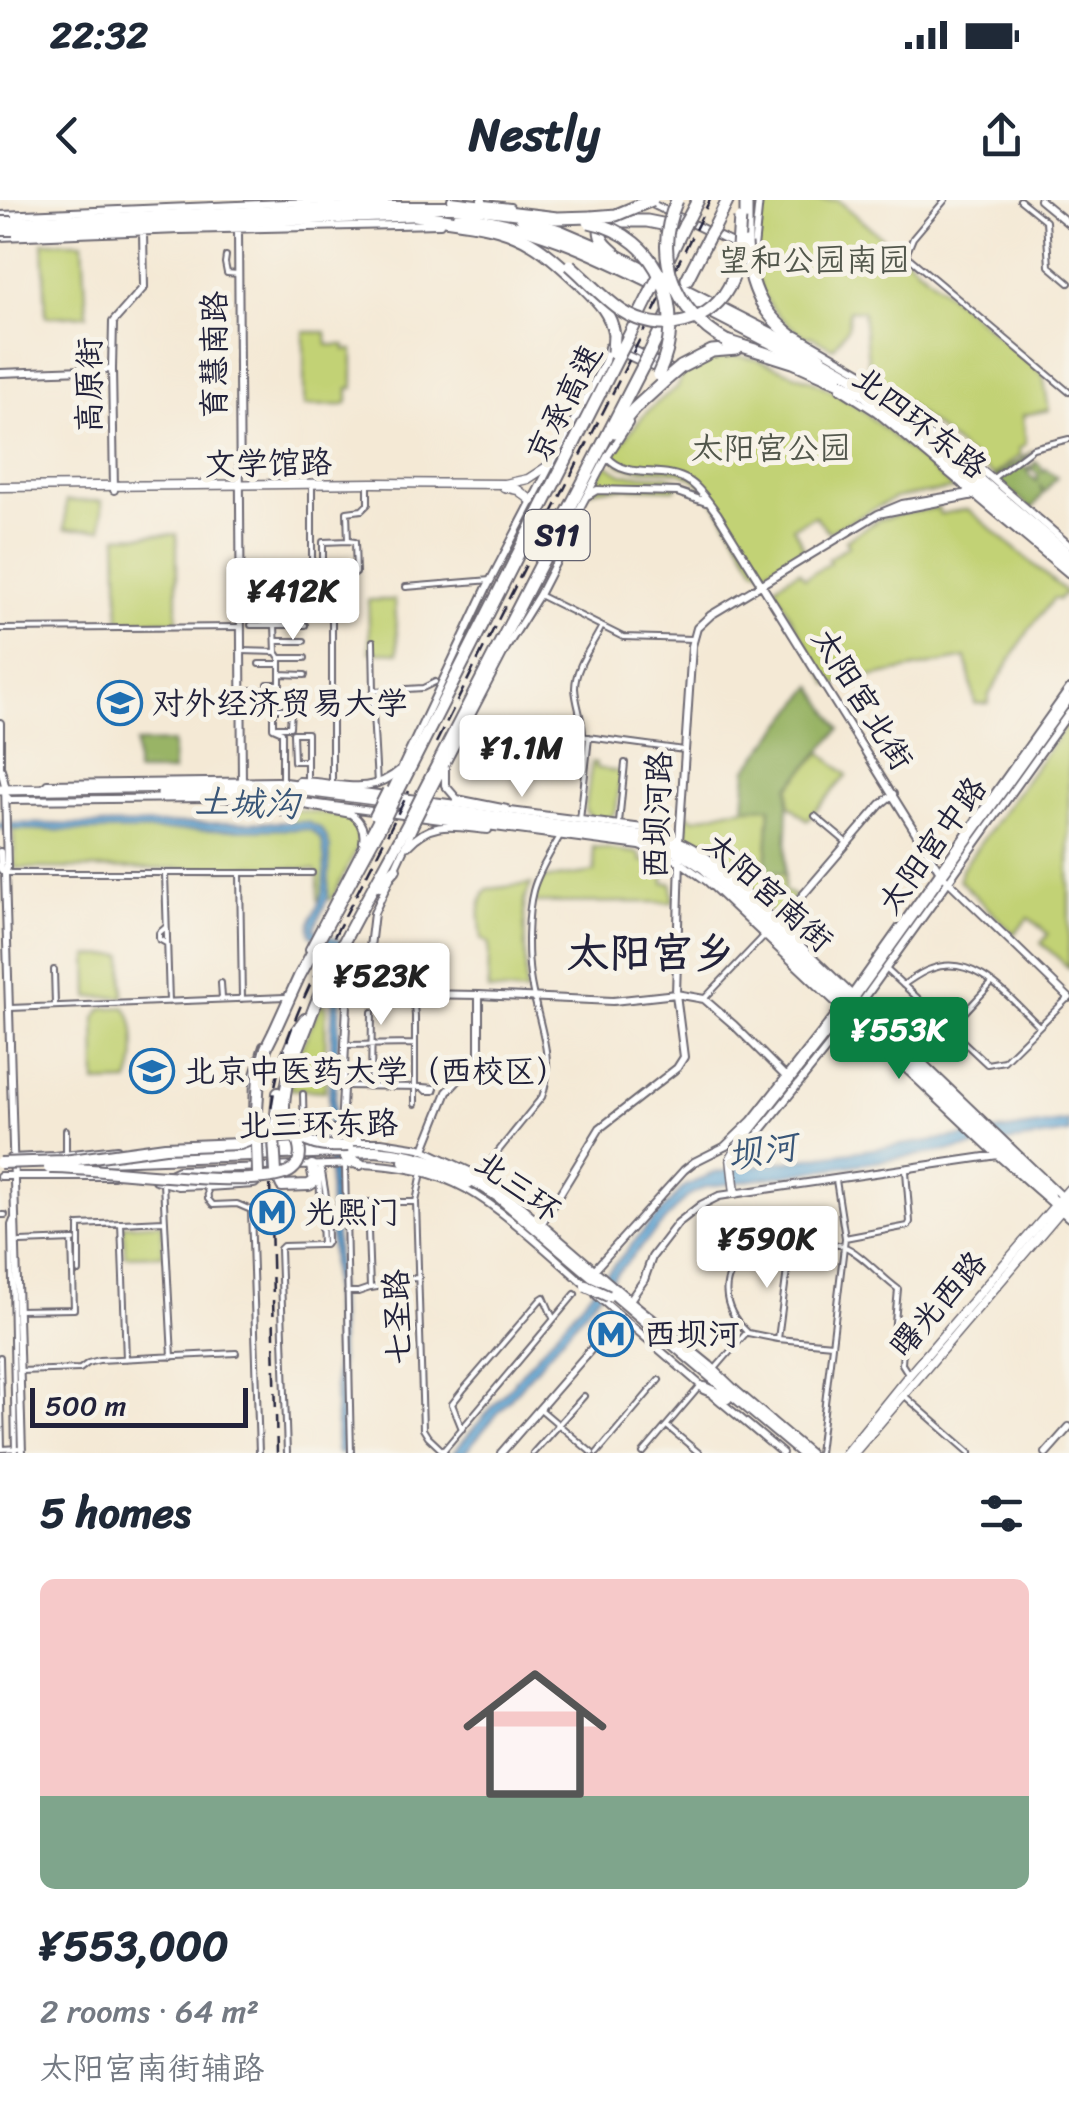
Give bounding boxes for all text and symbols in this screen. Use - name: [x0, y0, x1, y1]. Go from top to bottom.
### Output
- text: 22:32: [50, 2, 148, 69]
- text: Nestly: [469, 95, 600, 175]
- icon: back: [40, 108, 95, 163]
- icon: share: [974, 108, 1029, 163]
- park label: 望和公园南园: [718, 232, 910, 289]
- street label: 育慧南路: [186, 291, 243, 419]
- street label: 京承高速: [510, 333, 619, 473]
- street label: 高原街: [61, 337, 118, 433]
- street label: 北四环东路: [839, 351, 1000, 494]
- park label: 太阳宫公园: [691, 420, 851, 477]
- street label: 文学馆路: [204, 434, 333, 493]
- road number: S11: [524, 510, 590, 560]
- pin: ¥412K: [223, 558, 363, 643]
- text: ¥412K: [248, 562, 338, 619]
- street label: 太阳宫北街: [796, 616, 929, 782]
- place label: 对外经济贸易大学: [152, 675, 408, 732]
- school or university icon: 对外经济贸易大学: [97, 680, 143, 726]
- pin: ¥1.1M: [452, 715, 592, 800]
- text: ¥1.1M: [482, 719, 563, 776]
- street label: 西坝河路: [627, 750, 688, 880]
- street label: 太阳宫中路: [862, 764, 1002, 927]
- water label: 土城沟: [193, 770, 304, 836]
- street label: 太阳宫南街: [690, 818, 847, 967]
- district label: 太阳宫乡: [567, 916, 735, 990]
- pin: ¥523K: [311, 943, 451, 1028]
- text: ¥523K: [335, 947, 427, 1004]
- pin: ¥553K: [829, 997, 969, 1082]
- text: ¥553K: [852, 1001, 946, 1058]
- place label: 北京中医药大学（西校区）: [184, 1043, 568, 1100]
- school or university icon: 北京中医药大学（西校区）: [129, 1048, 175, 1094]
- street label: 北三环东路: [238, 1095, 399, 1154]
- water label: 坝河: [723, 1114, 806, 1187]
- street label: 北三环: [462, 1135, 573, 1238]
- place label: 光熙门: [304, 1184, 400, 1241]
- metro station icon: 光熙门: [249, 1189, 295, 1235]
- pin: ¥590K: [697, 1206, 837, 1291]
- text: ¥590K: [719, 1210, 815, 1267]
- street label: 曙光西路: [875, 1237, 1002, 1371]
- street label: 七圣路: [367, 1268, 428, 1366]
- place label: 西坝河: [644, 1306, 740, 1363]
- metro station icon: 西坝河: [588, 1311, 634, 1357]
- text: 500 m: [45, 1381, 126, 1430]
- scale bar: [30, 1383, 248, 1428]
- text: 5 homes: [40, 1476, 191, 1550]
- icon: filters: [974, 1486, 1029, 1541]
- icon: home: [445, 1644, 625, 1824]
- text: ¥553,000: [40, 1909, 229, 1983]
- text: 2 rooms · 64 m²: [40, 1983, 259, 2040]
- text: 太阳宫南街辅路: [40, 2040, 264, 2097]

